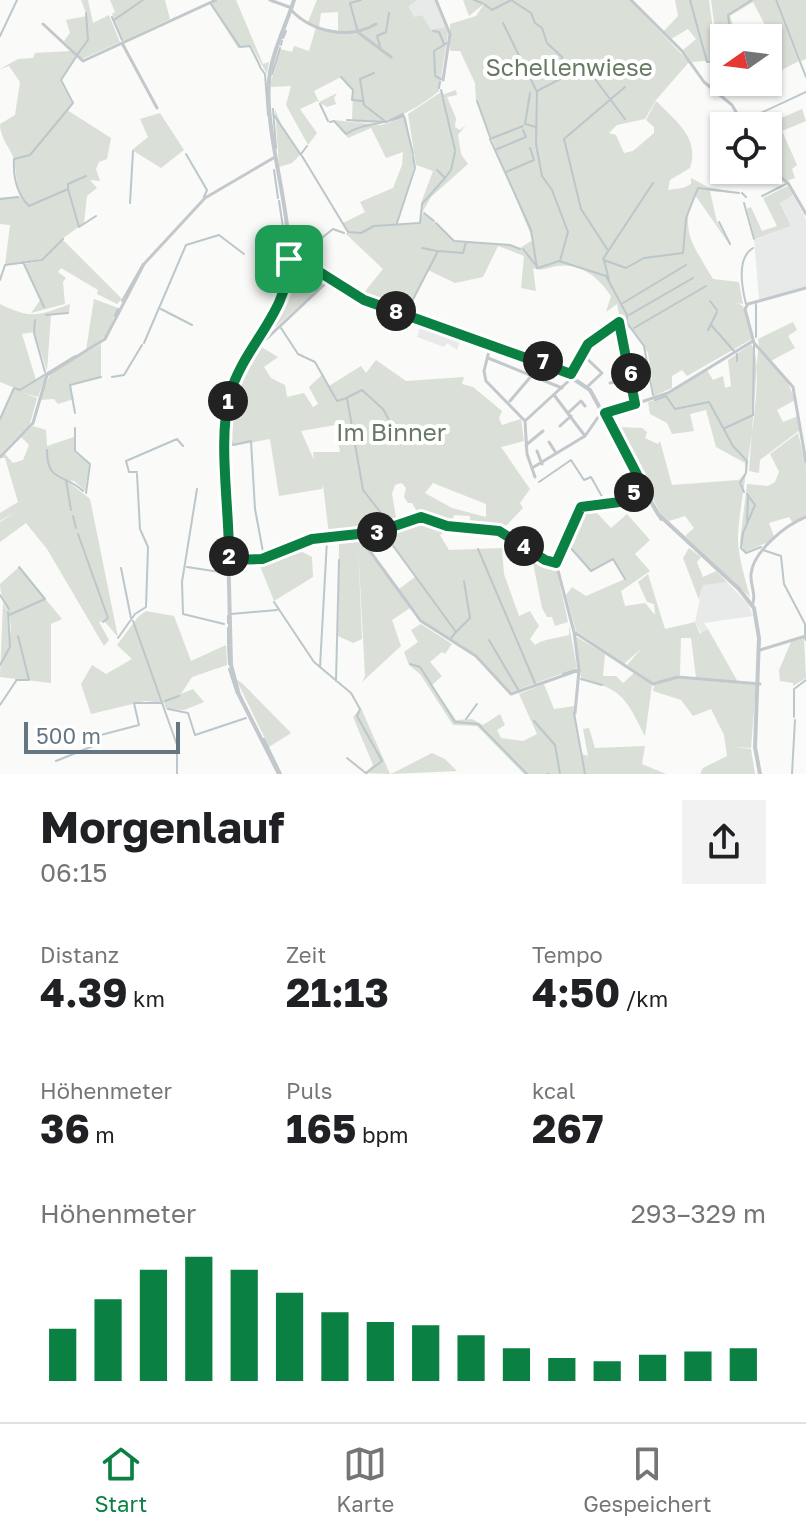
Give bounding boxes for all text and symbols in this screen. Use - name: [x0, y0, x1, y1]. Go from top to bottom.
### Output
- north arrow: [710, 24, 782, 96]
- map controls: [710, 24, 782, 184]
- park label: Schellenwiese: [485, 52, 653, 81]
- button: locate: [710, 112, 782, 184]
- pin: [255, 225, 323, 293]
- icon: arrive: [267, 237, 311, 281]
- pin: 8: [376, 291, 416, 331]
- text: 8: [389, 297, 403, 324]
- pin: 7: [523, 341, 563, 381]
- text: 7: [537, 347, 549, 374]
- pin: 6: [611, 353, 651, 393]
- text: 6: [624, 359, 638, 386]
- pin: 1: [208, 381, 248, 421]
- text: 1: [222, 387, 234, 414]
- park label: Im Binner: [336, 417, 446, 446]
- pin: 5: [614, 472, 654, 512]
- text: 5: [627, 478, 641, 505]
- pin: 3: [357, 512, 397, 552]
- text: 3: [370, 518, 384, 545]
- pin: 4: [504, 526, 544, 566]
- text: 4: [517, 532, 531, 559]
- pin: 2: [209, 536, 249, 576]
- text: 2: [222, 542, 236, 569]
- scale bar: [24, 718, 180, 754]
- text: 500 m: [36, 722, 101, 749]
- text: Morgenlauf: [40, 800, 284, 853]
- button: share: [682, 800, 766, 884]
- text: 06:15: [40, 857, 107, 888]
- text: Distanz: [40, 941, 119, 968]
- text: Zeit: [286, 941, 326, 968]
- text: Tempo: [532, 941, 603, 968]
- text: 4.39: [40, 968, 128, 1016]
- text: 21:13: [286, 968, 389, 1016]
- text: 4:50: [532, 968, 620, 1016]
- text: km: [128, 985, 165, 1012]
- text: /km: [620, 985, 668, 1012]
- text: Höhenmeter: [40, 1077, 172, 1104]
- text: Puls: [286, 1077, 332, 1104]
- text: kcal: [532, 1077, 575, 1104]
- text: 36: [40, 1104, 90, 1152]
- text: 165: [286, 1104, 356, 1152]
- text: 267: [532, 1104, 604, 1152]
- text: m: [90, 1121, 115, 1148]
- text: bpm: [356, 1121, 408, 1148]
- text: Höhenmeter: [40, 1198, 196, 1229]
- text: 293–329 m: [631, 1198, 766, 1229]
- tab: Start: [95, 1442, 147, 1517]
- tab: Karte: [336, 1442, 394, 1517]
- tab: Gespeichert: [583, 1442, 711, 1517]

